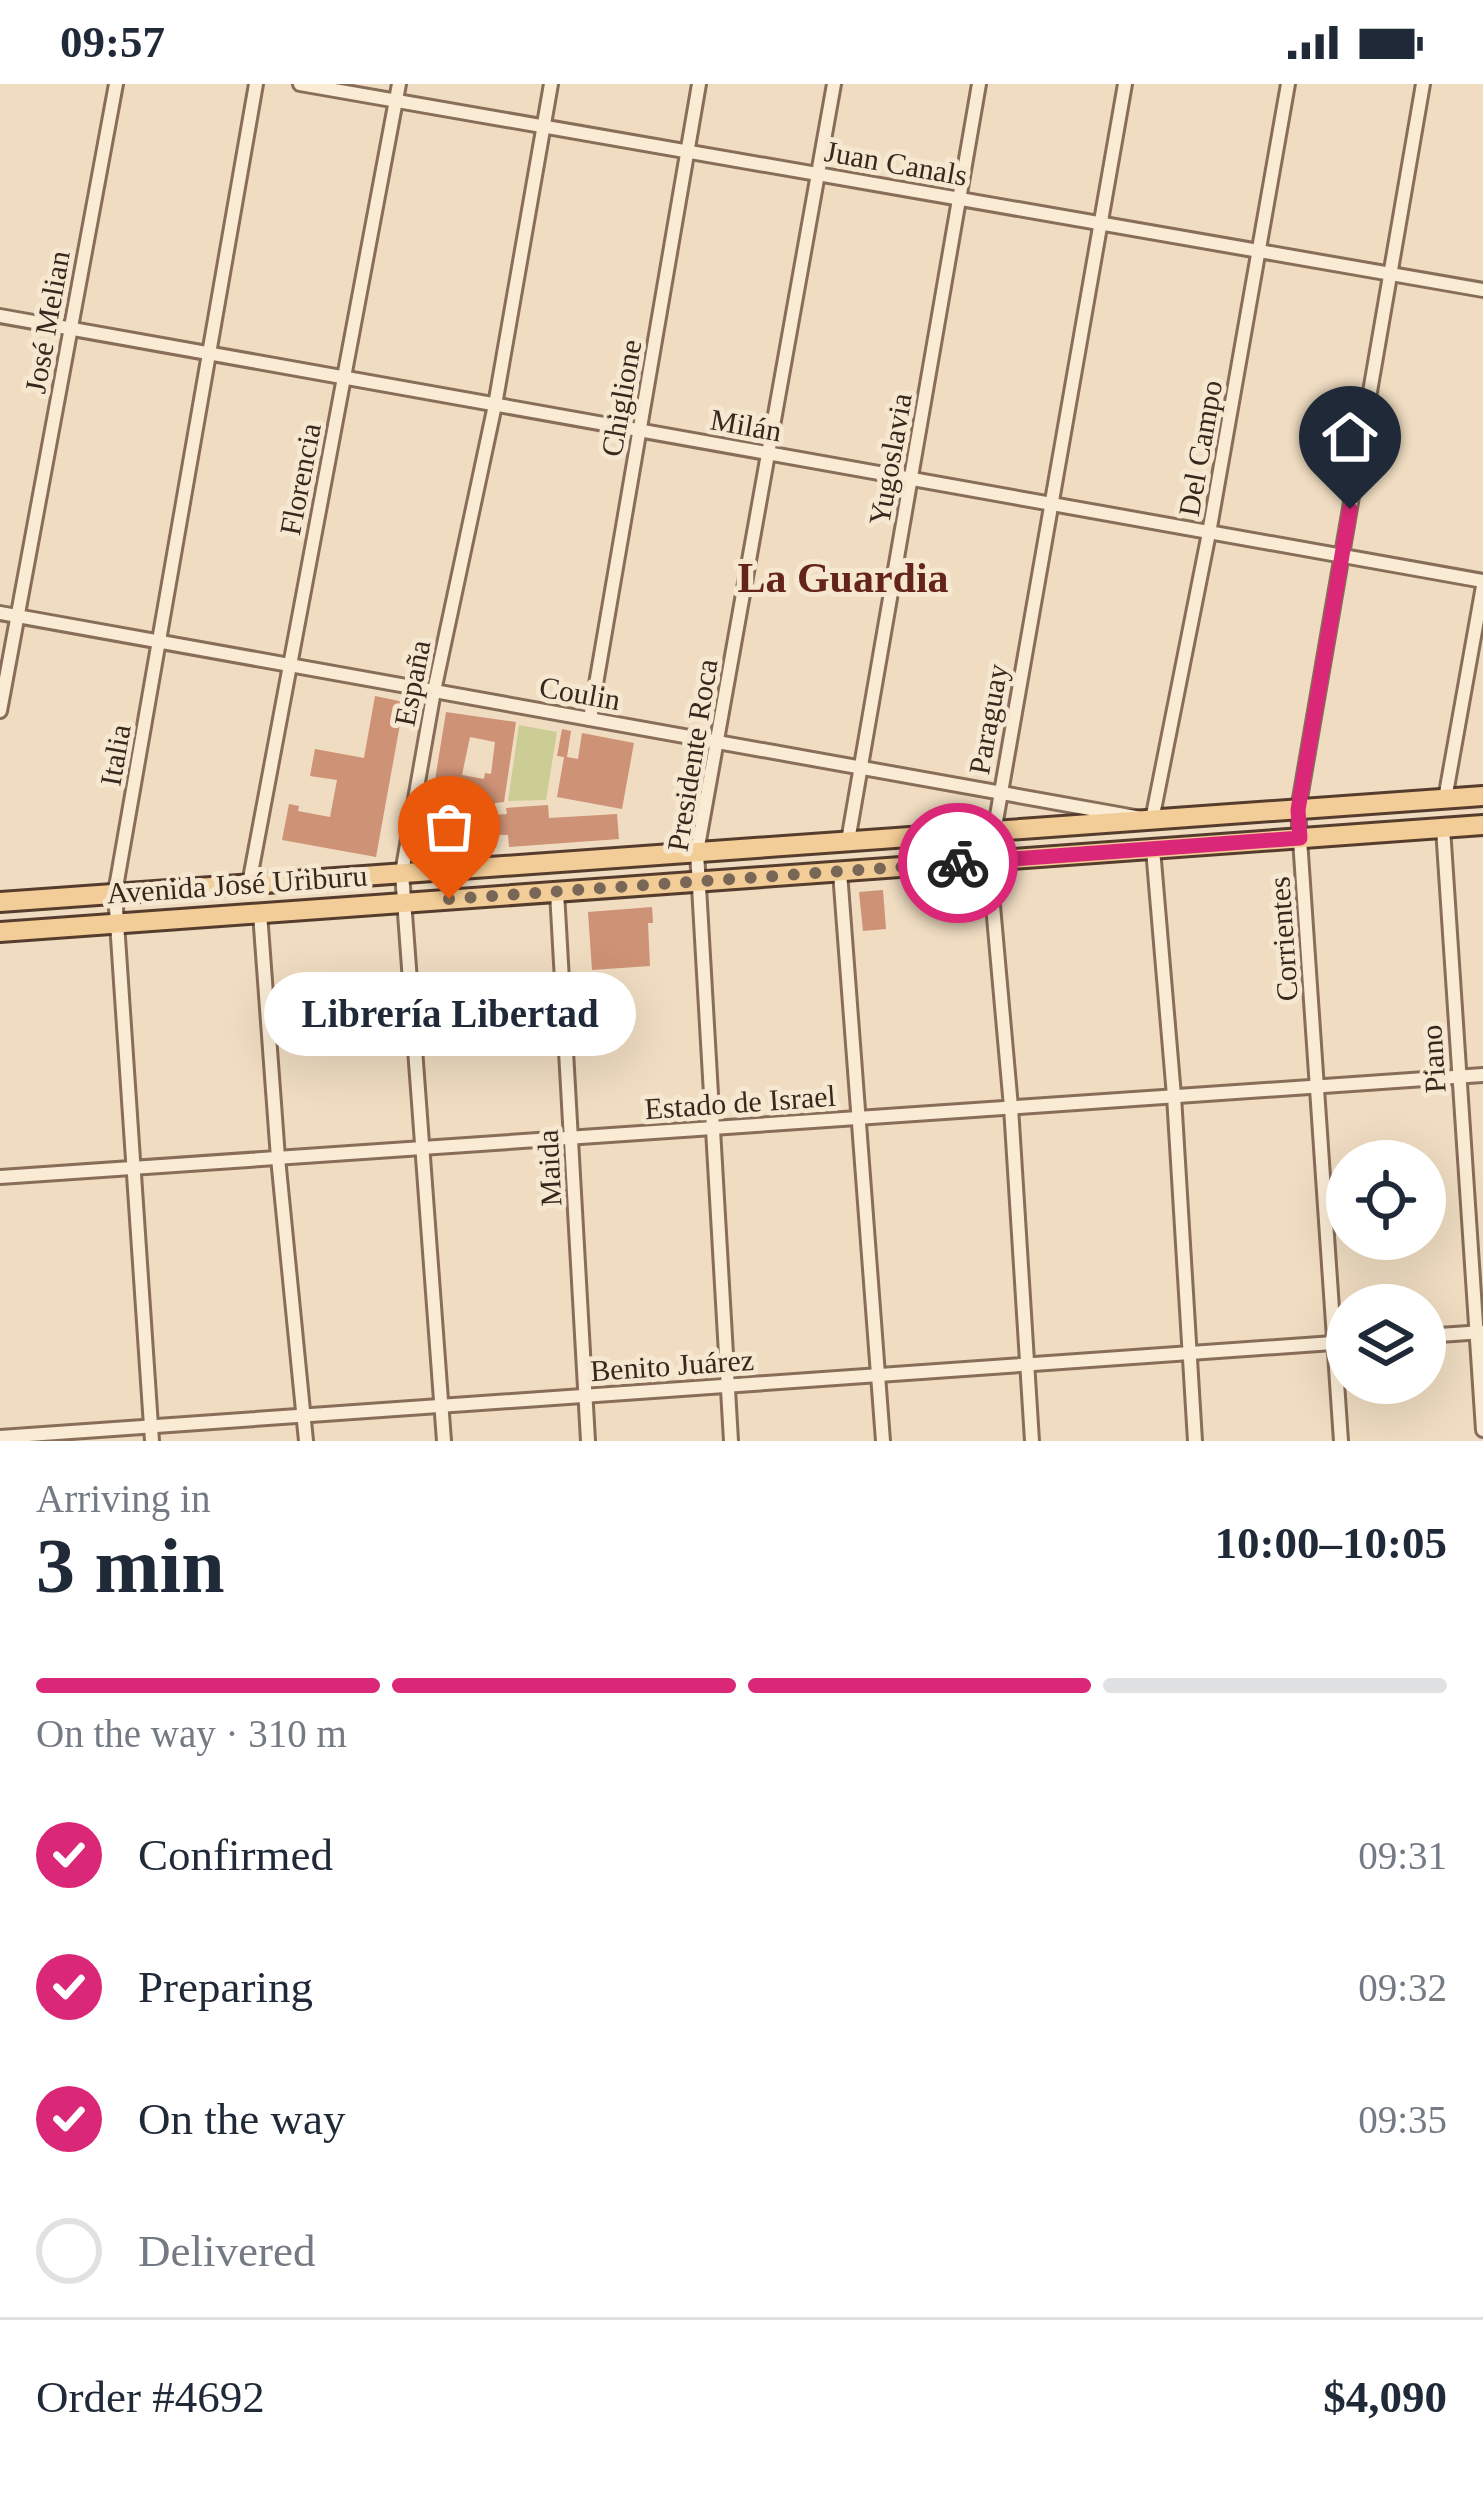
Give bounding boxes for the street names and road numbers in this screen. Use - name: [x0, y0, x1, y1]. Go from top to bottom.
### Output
- street label: Juan Canals: [822, 134, 970, 192]
- street label: José Melian: [18, 248, 76, 396]
- street label: Chiglione: [594, 337, 648, 459]
- street label: Del Campo: [1172, 377, 1228, 519]
- street label: Yugoslavia: [862, 390, 918, 528]
- street label: Milán: [708, 403, 784, 447]
- street label: Florencia: [273, 420, 327, 538]
- street label: España: [388, 637, 436, 729]
- street label: Presidente Roca: [661, 657, 723, 853]
- street label: Paraguay: [962, 661, 1014, 777]
- street label: Coulin: [537, 670, 623, 716]
- street label: Italia: [93, 722, 137, 788]
- street label: Avenida José Uriburu: [106, 858, 368, 910]
- street label: Corrientes: [1262, 876, 1304, 1002]
- street label: Piano: [1414, 1024, 1452, 1094]
- street label: Estado de Israel: [643, 1079, 837, 1125]
- street label: Maida: [531, 1129, 567, 1207]
- street label: Benito Juárez: [589, 1343, 755, 1387]

